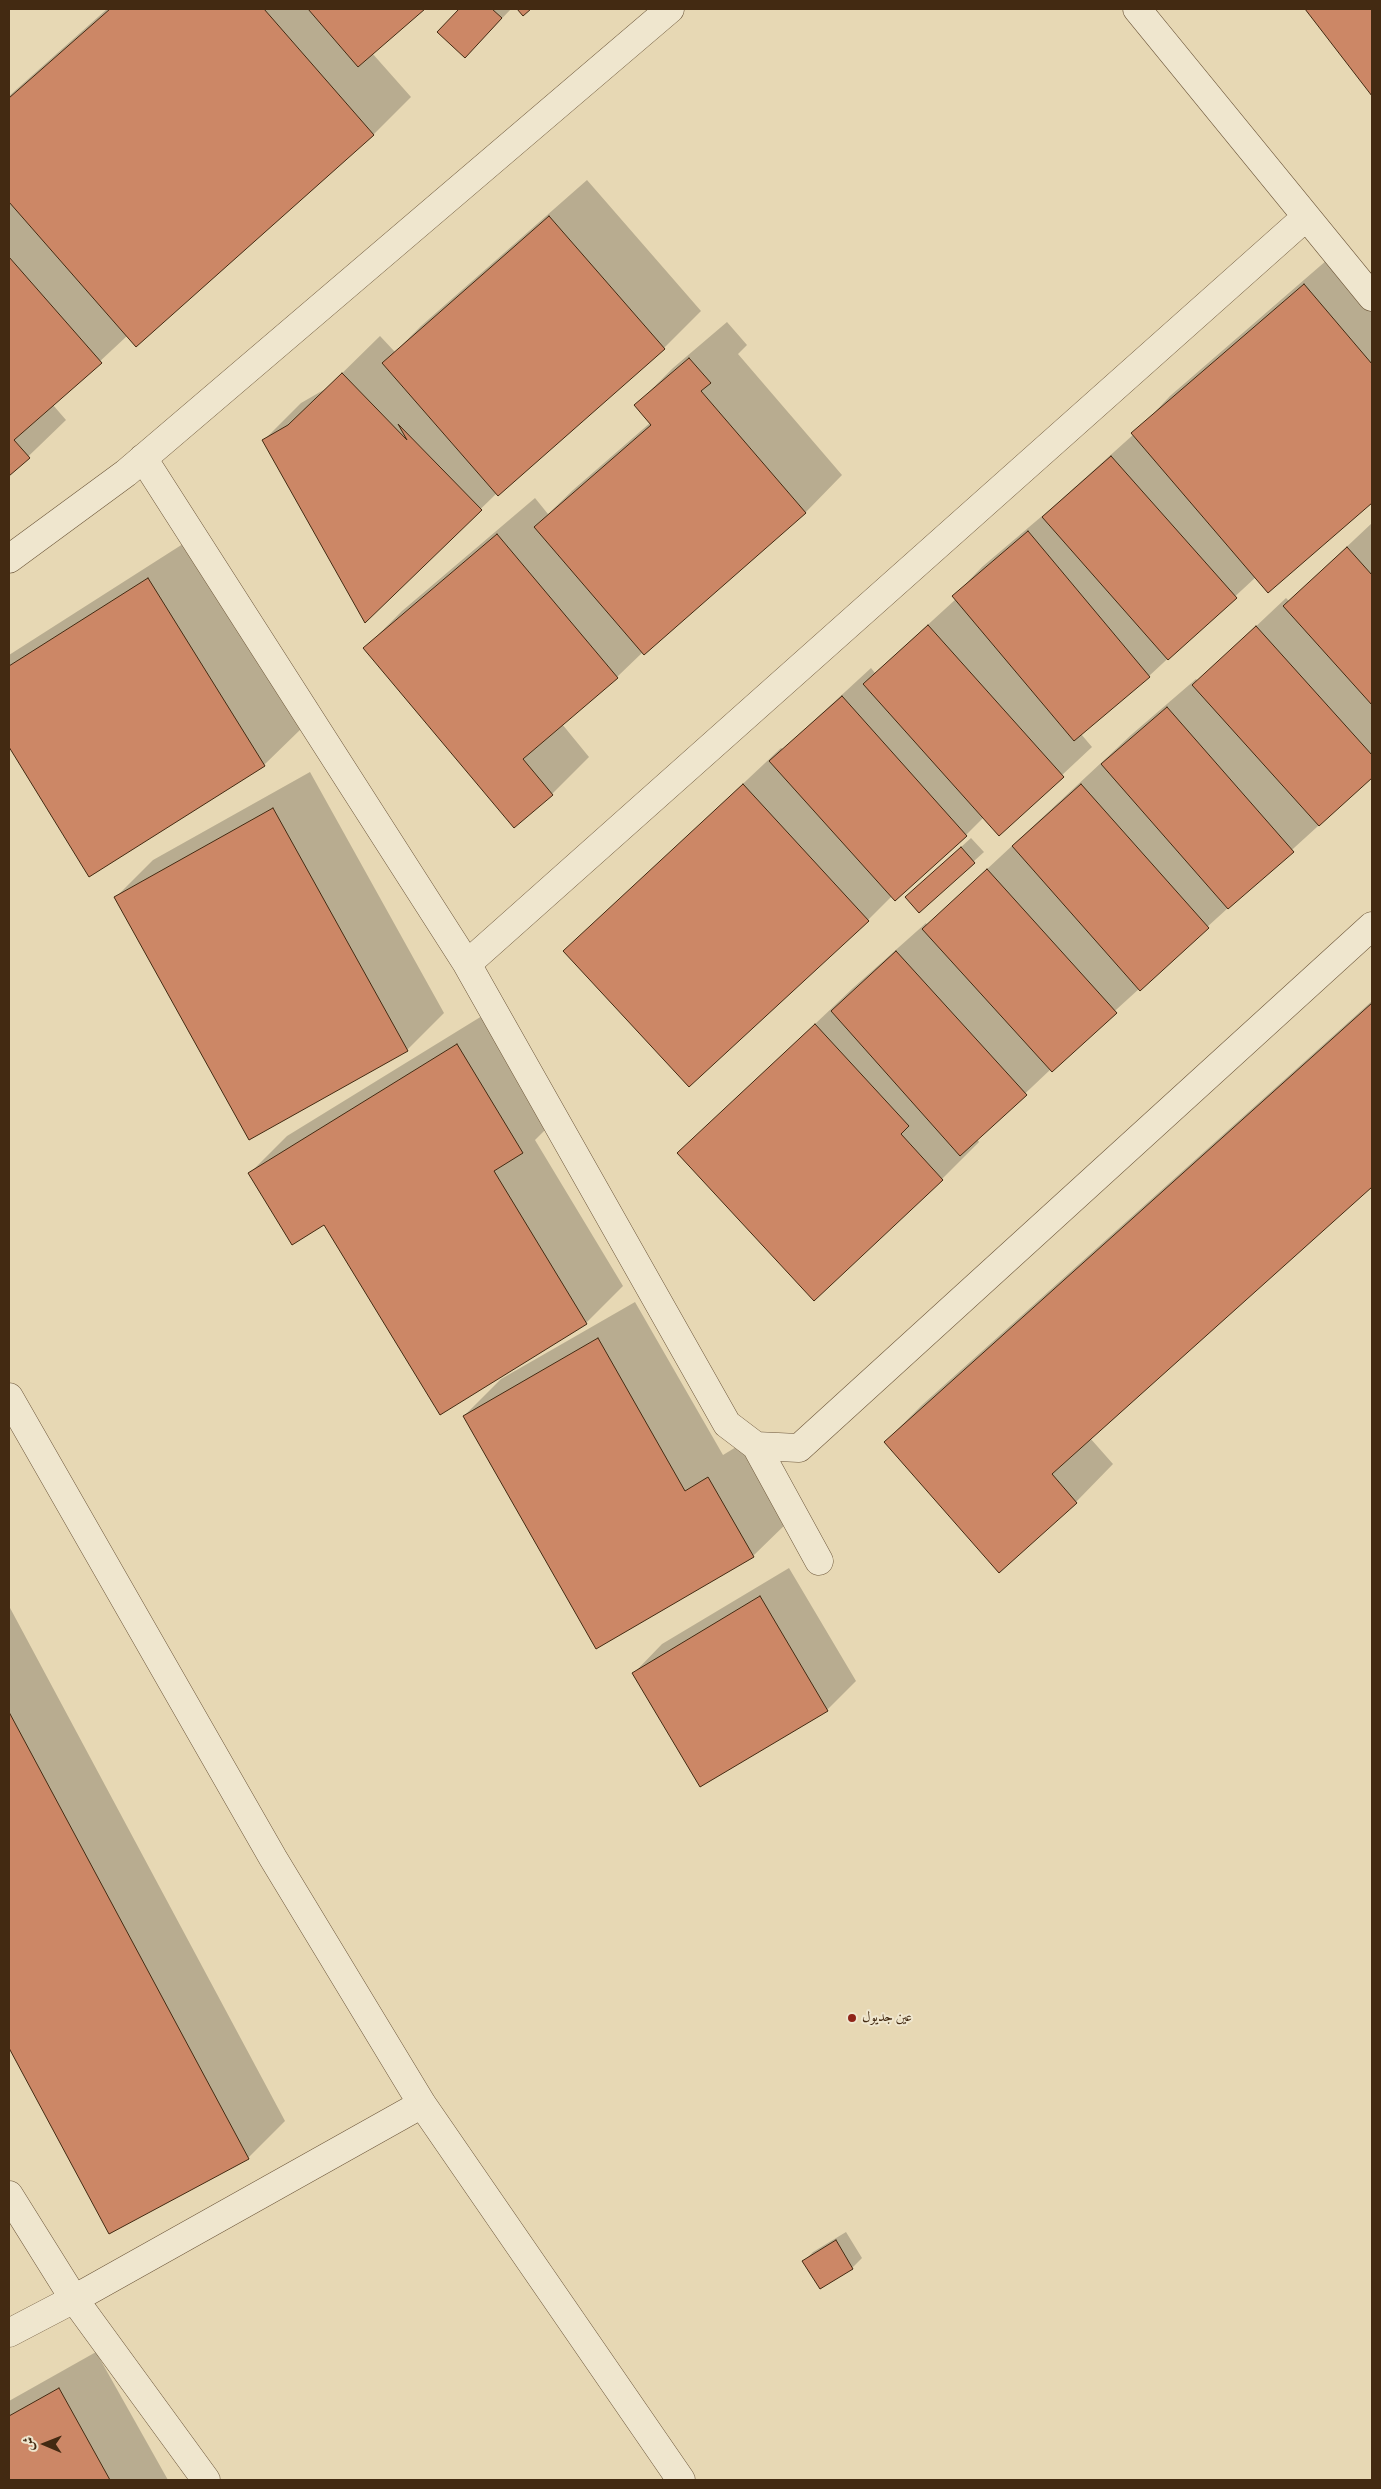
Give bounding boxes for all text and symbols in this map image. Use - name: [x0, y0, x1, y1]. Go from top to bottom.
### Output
- place label: عين جديول: [862, 2010, 912, 2026]
- marker: عين جديول: [846, 2012, 858, 2024]
- north arrow: [20, 2419, 70, 2469]
- text: ش: [20, 2437, 39, 2451]

